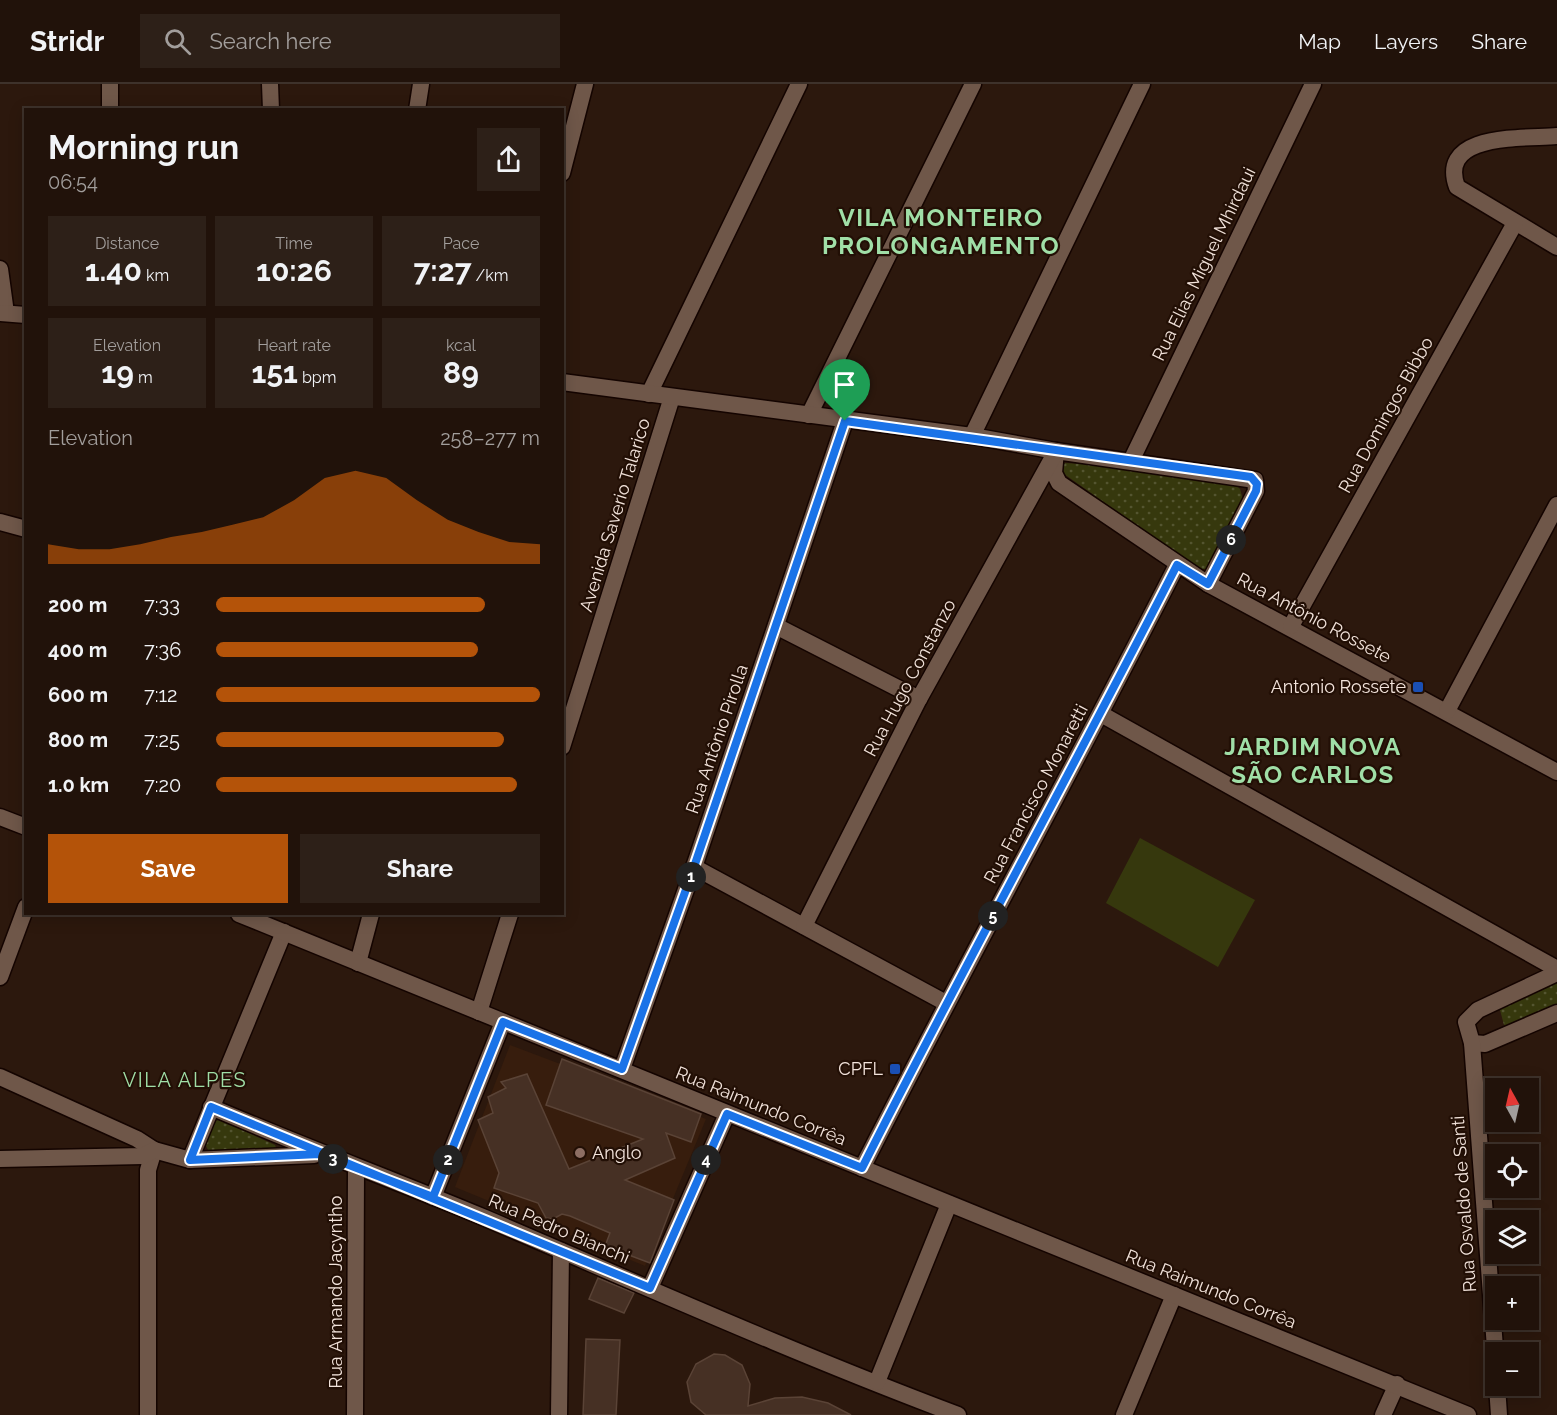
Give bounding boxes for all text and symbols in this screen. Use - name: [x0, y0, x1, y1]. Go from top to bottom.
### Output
- search box: [140, 14, 560, 68]
- text: Stridr: [30, 25, 104, 58]
- icon: search: [161, 25, 194, 58]
- text: Search here: [209, 28, 332, 54]
- text: Map: [1298, 29, 1341, 54]
- text: Layers: [1374, 29, 1438, 54]
- text: Share: [1471, 29, 1527, 54]
- text: Morning run: [48, 128, 239, 167]
- button: share: [477, 128, 540, 191]
- street label: Rua Elias Miguel Mhirdaui: [1148, 164, 1260, 364]
- text: 06:54: [48, 170, 98, 194]
- district label: VILA MONTEIRO PROLONGAMENTO: [822, 203, 1060, 260]
- text: Distance: [95, 234, 159, 253]
- text: Time: [275, 234, 313, 253]
- text: Pace: [443, 234, 479, 253]
- text: 1.40: [85, 253, 142, 288]
- text: 10:26: [256, 253, 332, 288]
- text: 7:27: [414, 253, 472, 288]
- text: km: [142, 266, 169, 285]
- text: /km: [472, 266, 508, 285]
- street label: Rua Domingos Bibbo: [1334, 333, 1437, 496]
- text: Elevation: [93, 336, 161, 355]
- text: Heart rate: [257, 336, 331, 355]
- text: kcal: [446, 336, 476, 355]
- text: 19: [101, 355, 134, 390]
- text: 151: [252, 355, 298, 390]
- text: 89: [443, 355, 479, 390]
- pin: [819, 359, 870, 421]
- text: m: [134, 368, 153, 387]
- text: bpm: [298, 368, 336, 387]
- icon: arrive: [828, 368, 861, 401]
- street label: Avenida Saverio Talarico: [575, 415, 654, 614]
- text: Elevation: [48, 426, 133, 450]
- text: 258–277 m: [440, 426, 540, 450]
- pin: 6: [1216, 525, 1246, 555]
- text: 6: [1226, 530, 1236, 549]
- street label: Rua Antônio Rossete: [1234, 568, 1395, 667]
- text: 200 m: [48, 593, 107, 617]
- text: 7:33: [144, 593, 180, 617]
- street label: Rua Hugo Constanzo: [859, 595, 960, 760]
- text: 400 m: [48, 638, 107, 662]
- text: 7:36: [144, 638, 181, 662]
- street label: Rua Antônio Pirolla: [681, 661, 752, 816]
- place label: Antonio Rossete: [1271, 676, 1406, 697]
- marker: Antonio Rossete: [1411, 680, 1425, 694]
- text: 600 m: [48, 683, 108, 707]
- text: 7:12: [144, 683, 177, 707]
- street label: Rua Francisco Monaretti: [979, 701, 1092, 887]
- text: 800 m: [48, 728, 108, 752]
- text: 7:25: [144, 728, 180, 752]
- district label: JARDIM NOVA SÃO CARLOS: [1224, 732, 1402, 789]
- text: 1.0 km: [48, 773, 109, 797]
- text: 7:20: [144, 773, 181, 797]
- button: Save: [48, 834, 288, 903]
- button: Share: [300, 834, 540, 903]
- pin: 1: [676, 862, 706, 892]
- text: 1: [687, 867, 695, 886]
- pin: 5: [978, 901, 1008, 931]
- text: 5: [989, 906, 997, 925]
- place label: CPFL: [838, 1058, 884, 1079]
- street label: Rua Raimundo Corrêa: [673, 1062, 850, 1149]
- marker: CPFL: [888, 1062, 902, 1076]
- district label: VILA ALPES: [123, 1068, 247, 1092]
- north arrow: [1485, 1078, 1539, 1132]
- map controls: [1485, 1078, 1539, 1396]
- street label: Rua Osvaldo de Santi: [1447, 1115, 1480, 1293]
- place label: Anglo: [592, 1142, 642, 1163]
- pin: 3: [318, 1144, 348, 1174]
- button: locate: [1485, 1144, 1539, 1198]
- pin: 2: [433, 1145, 463, 1175]
- pin: 4: [691, 1145, 721, 1175]
- marker: Anglo: [573, 1146, 587, 1160]
- text: 3: [329, 1149, 337, 1168]
- text: 2: [443, 1150, 453, 1169]
- text: 4: [701, 1150, 711, 1169]
- street label: Rua Pedro Bianchi: [485, 1189, 633, 1268]
- street label: Rua Armando Jacyntho: [325, 1195, 346, 1388]
- button: layers: [1485, 1210, 1539, 1264]
- street label: Rua Raimundo Corrêa: [1123, 1245, 1300, 1332]
- button: +: [1485, 1276, 1539, 1330]
- button: −: [1485, 1342, 1539, 1396]

